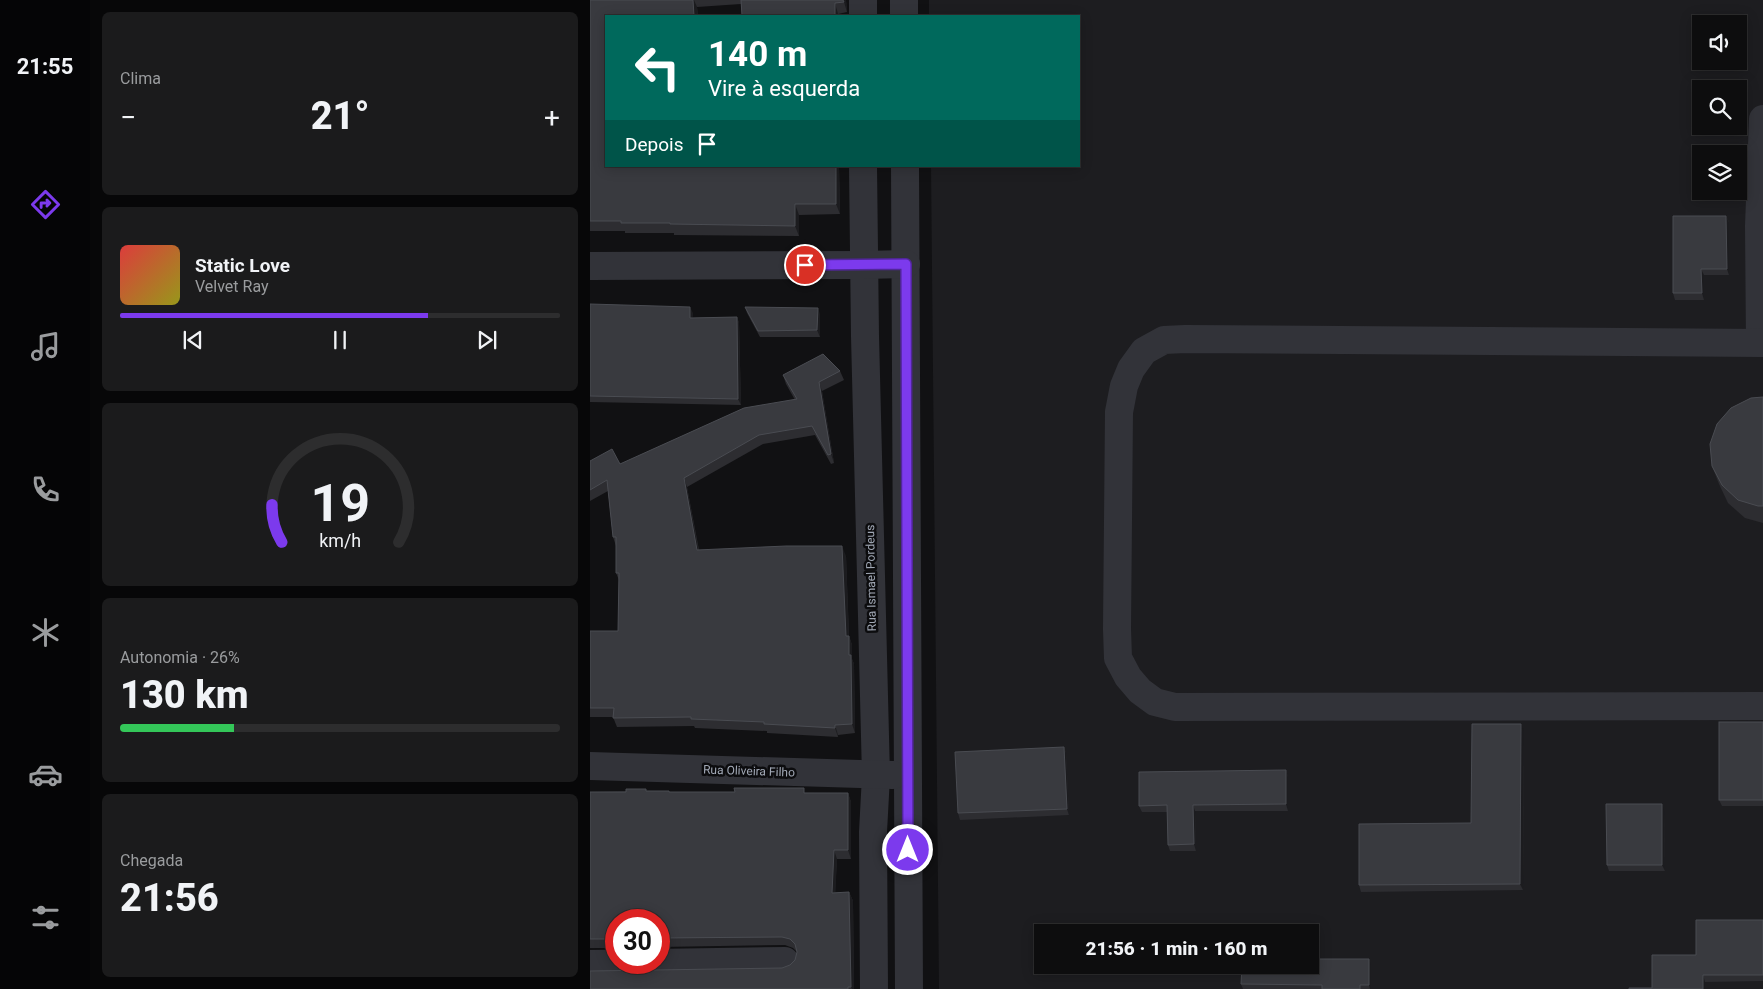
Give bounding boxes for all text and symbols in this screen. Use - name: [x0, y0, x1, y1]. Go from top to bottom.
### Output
- map controls: [1692, 15, 1747, 200]
- button: sound: [1692, 15, 1747, 70]
- text: 140 m: [708, 34, 807, 75]
- icon: left: [625, 35, 690, 100]
- text: 21:55: [17, 54, 73, 79]
- text: Clima: [120, 69, 161, 88]
- text: Vire à esquerda: [708, 76, 860, 101]
- button: search: [1692, 80, 1747, 135]
- text: 21°: [311, 94, 369, 138]
- text: −: [120, 101, 136, 134]
- text: +: [544, 101, 560, 134]
- icon: arrive: [693, 130, 721, 158]
- text: Depois: [625, 133, 683, 156]
- button: layers: [1692, 145, 1747, 200]
- icon: directions: [28, 187, 63, 222]
- pin: [784, 244, 826, 286]
- icon: arrive: [791, 251, 819, 279]
- text: Static Love: [195, 254, 290, 277]
- text: Velvet Ray: [195, 277, 269, 296]
- icon: previous: [179, 326, 207, 354]
- icon: pause: [326, 326, 354, 354]
- icon: next: [473, 326, 501, 354]
- icon: music: [28, 329, 63, 364]
- icon: phone: [28, 472, 63, 507]
- text: 19: [310, 473, 370, 534]
- street label: Rua Ismael Pordeus: [863, 525, 879, 631]
- text: km/h: [319, 530, 361, 551]
- icon: climate: [28, 615, 63, 650]
- text: Autonomia · 26%: [120, 648, 240, 667]
- text: 130 km: [120, 673, 249, 717]
- icon: car: [28, 757, 63, 792]
- street label: Rua Oliveira Filho: [703, 762, 795, 780]
- position arrow: [881, 823, 933, 875]
- text: Chegada: [120, 851, 183, 870]
- text: 21:56: [120, 876, 219, 920]
- icon: filters: [28, 900, 63, 935]
- speed limit sign: 30: [605, 909, 670, 974]
- text: 21:56 · 1 min · 160 m: [1085, 937, 1268, 960]

